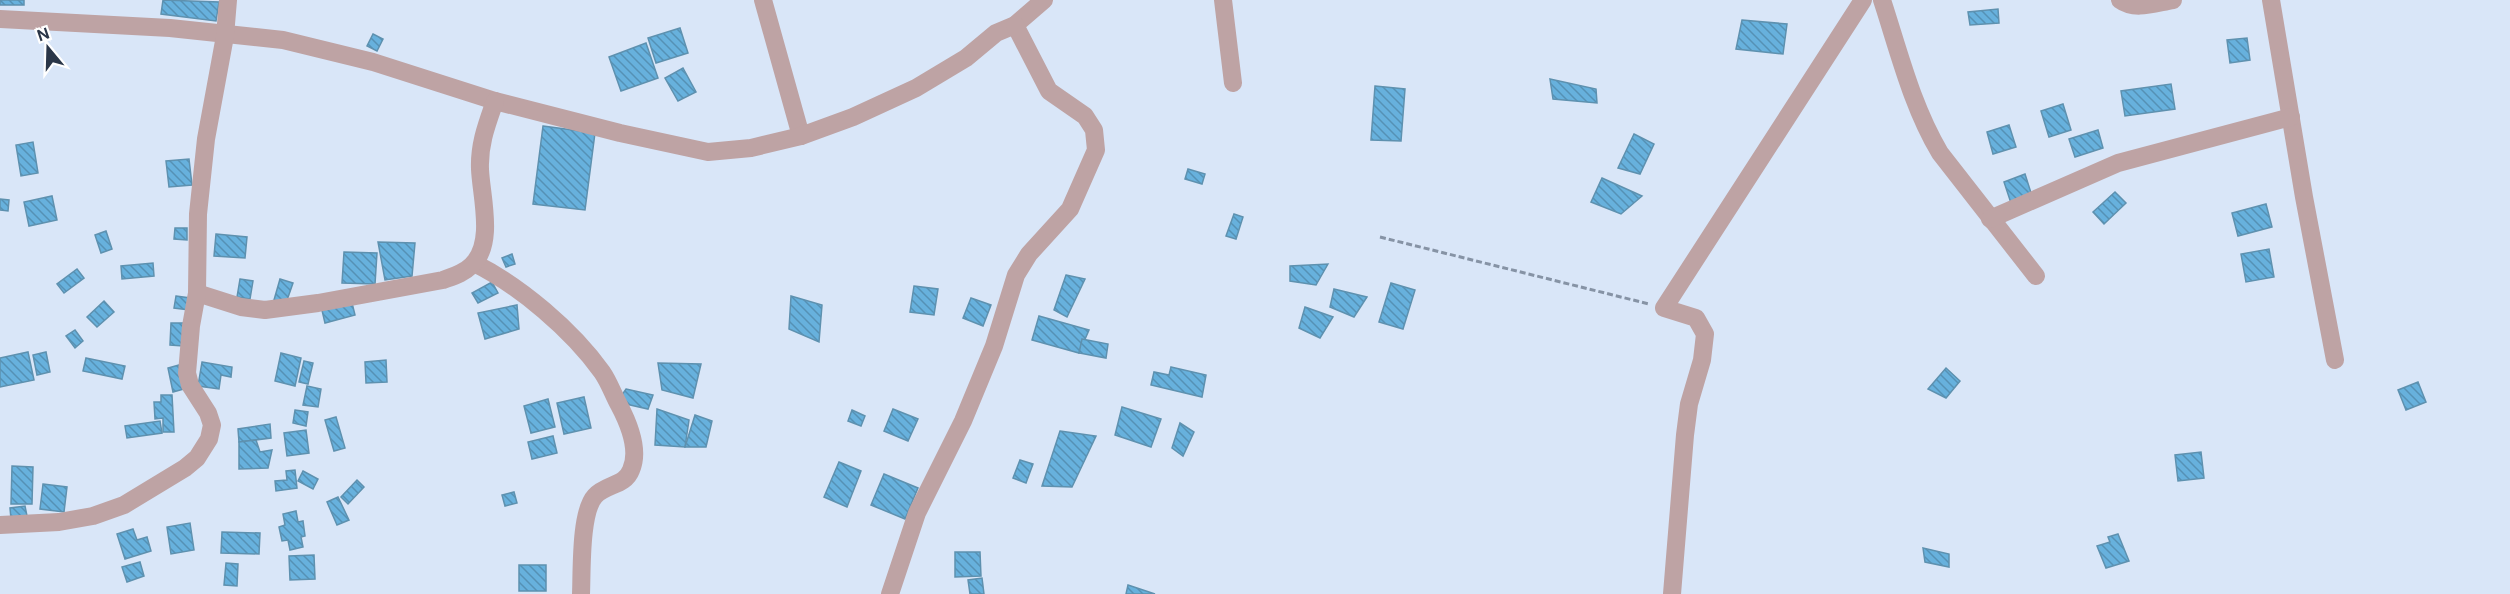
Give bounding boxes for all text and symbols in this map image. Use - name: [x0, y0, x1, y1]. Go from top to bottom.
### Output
- north arrow: [18, 18, 78, 78]
- text: N: [34, 22, 52, 46]

